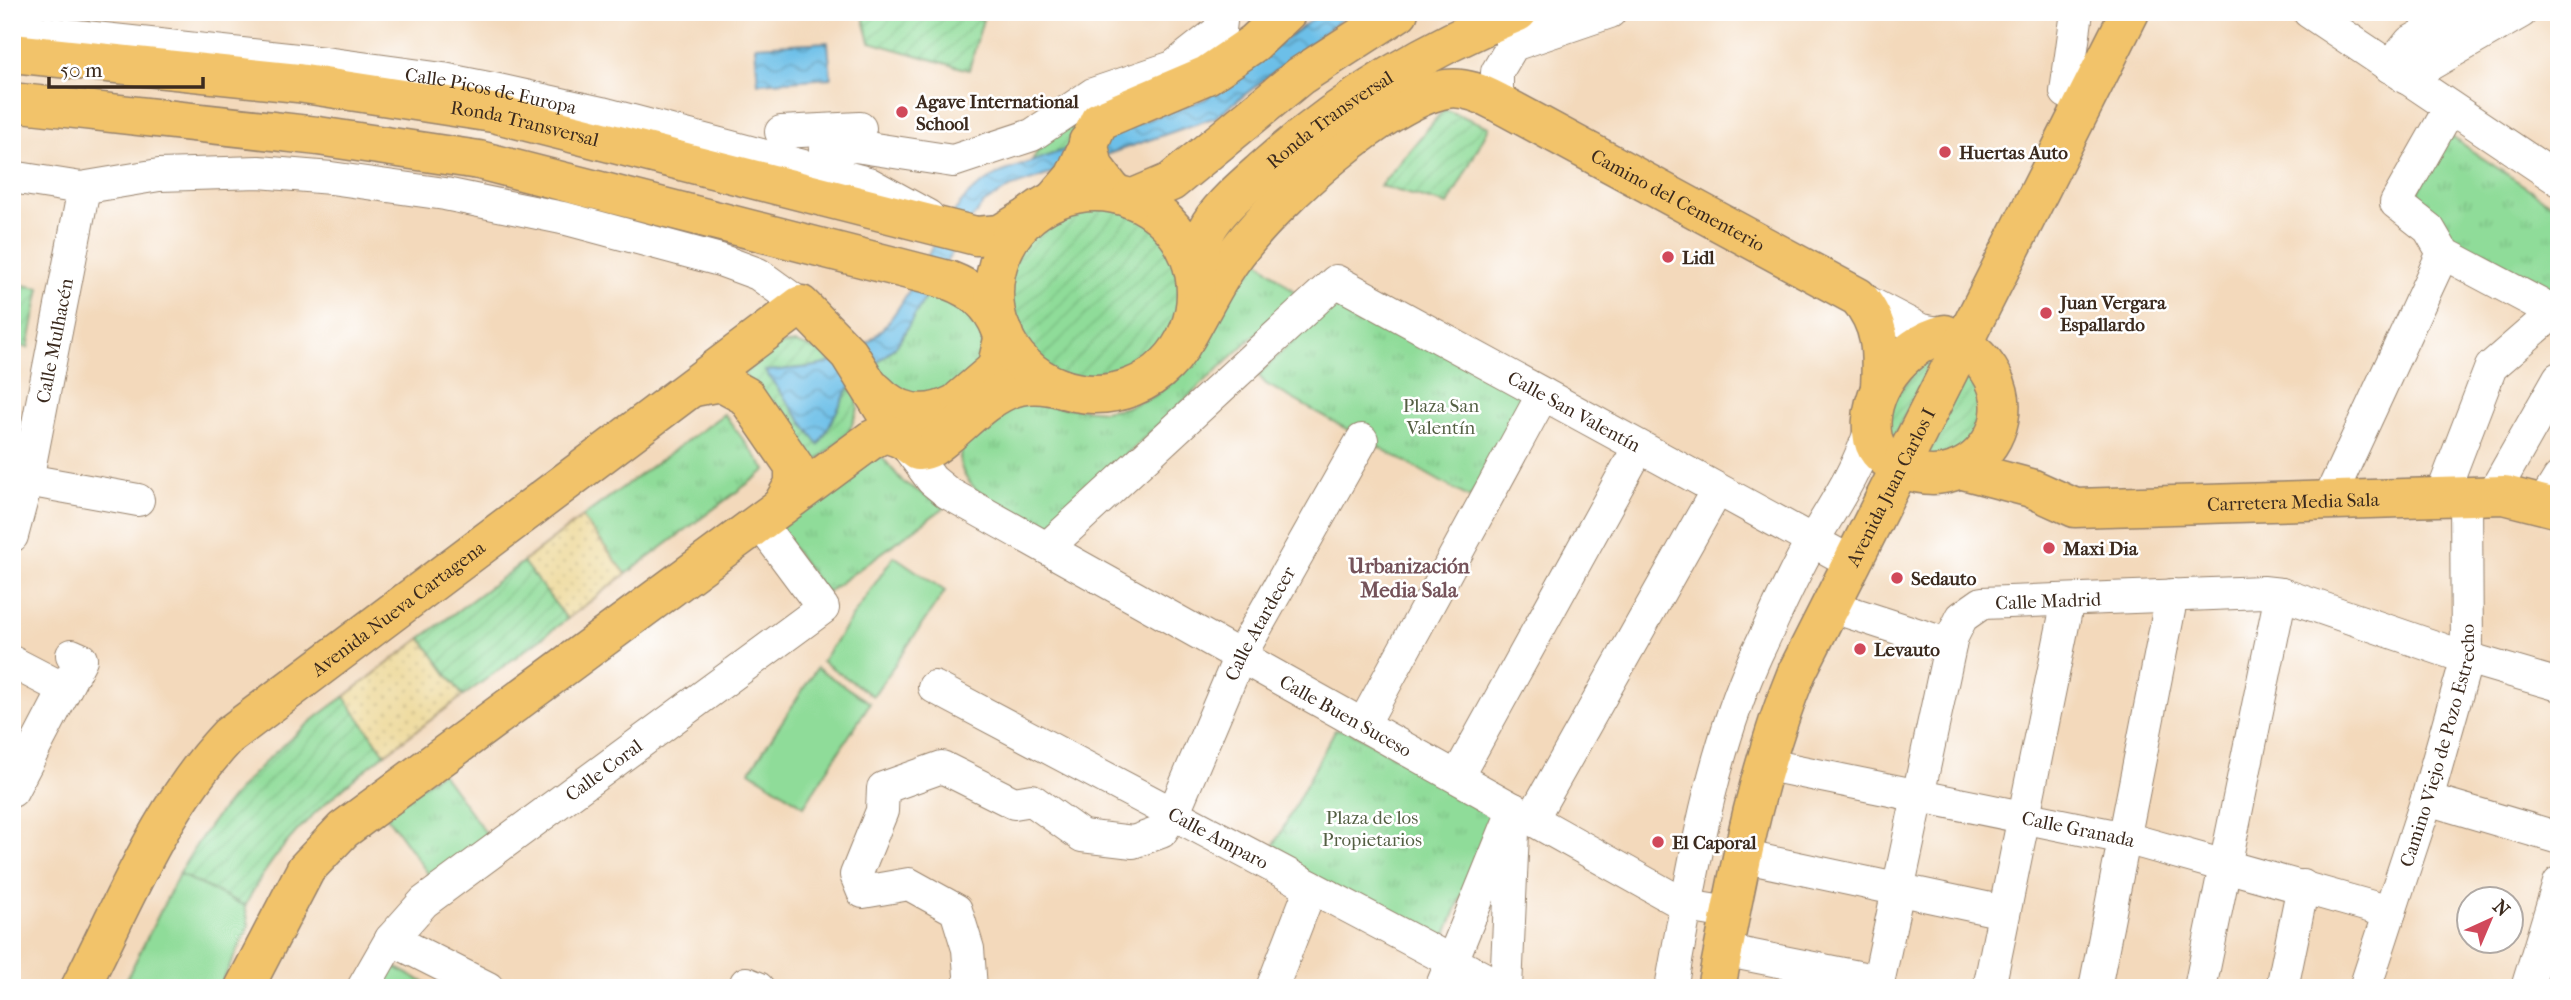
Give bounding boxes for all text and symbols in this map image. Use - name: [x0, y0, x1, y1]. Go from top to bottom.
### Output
- scale bar: [49, 46, 203, 90]
- text: 50 m: [60, 58, 103, 82]
- street label: Calle Picos de Europa: [404, 64, 579, 119]
- street label: Ronda Transversal: [1262, 67, 1397, 174]
- place label: Agave International School: [915, 91, 1079, 135]
- street label: Ronda Transversal: [449, 97, 601, 151]
- marker: Agave International School: [894, 104, 910, 120]
- place label: Huertas Auto: [1959, 142, 2068, 164]
- marker: Huertas Auto: [1937, 144, 1953, 160]
- street label: Camino del Cementerio: [1587, 145, 1769, 257]
- place label: Lidl: [1682, 247, 1715, 269]
- marker: Lidl: [1660, 249, 1676, 265]
- street label: Calle Mulhacén: [32, 276, 78, 405]
- place label: Juan Vergara Espallardo: [2058, 292, 2167, 336]
- marker: Juan Vergara Espallardo: [2038, 305, 2054, 321]
- street label: Calle San Valentín: [1504, 367, 1644, 457]
- park label: Plaza San Valentín: [1403, 395, 1479, 439]
- street label: Avenida Juan Carlos I: [1842, 405, 1940, 571]
- street label: Carretera Media Sala: [2207, 489, 2380, 516]
- street label: Avenida Nueva Cartagena: [307, 537, 490, 682]
- place label: Maxi Dia: [2062, 538, 2139, 560]
- marker: Maxi Dia: [2041, 540, 2057, 556]
- district label: Urbanización Media Sala: [1347, 554, 1470, 602]
- street label: Calle Atardecer: [1221, 562, 1301, 684]
- place label: Sedauto: [1911, 568, 1977, 590]
- marker: Sedauto: [1889, 570, 1905, 586]
- street label: Calle Madrid: [1995, 588, 2102, 614]
- street label: Camino Viejo de Pozo Estrecho: [2395, 623, 2479, 870]
- place label: Levauto: [1874, 639, 1940, 661]
- marker: Levauto: [1852, 641, 1868, 657]
- street label: Calle Buen Suceso: [1275, 671, 1416, 762]
- street label: Calle Coral: [561, 735, 647, 806]
- street label: Calle Amparo: [1164, 803, 1272, 874]
- park label: Plaza de los Propietarios: [1322, 807, 1422, 851]
- street label: Calle Granada: [2020, 807, 2137, 852]
- place label: El Caporal: [1672, 832, 1757, 854]
- marker: El Caporal: [1650, 834, 1666, 850]
- north arrow: [2456, 884, 2526, 954]
- text: N: [2488, 896, 2514, 922]

